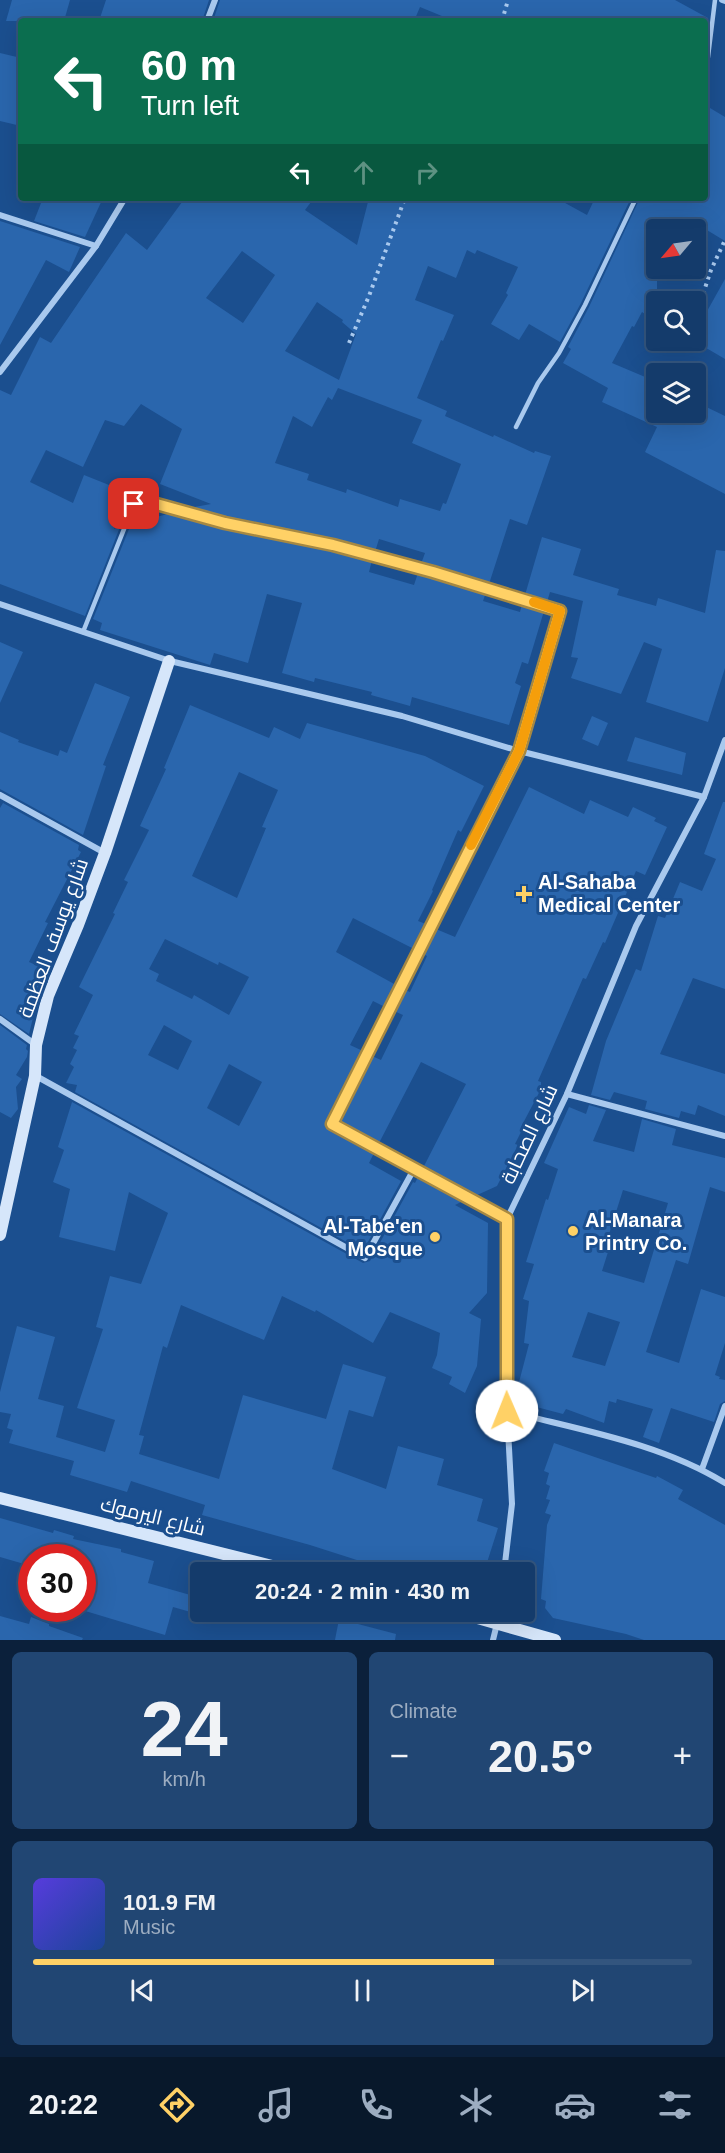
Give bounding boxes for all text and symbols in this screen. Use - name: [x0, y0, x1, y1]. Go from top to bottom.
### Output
- icon: left: [42, 42, 120, 120]
- text: 60 m: [141, 42, 237, 89]
- text: Turn left: [141, 91, 239, 121]
- icon: left: [284, 156, 317, 189]
- icon: ahead: [347, 156, 380, 189]
- icon: right: [410, 156, 443, 189]
- north arrow: [646, 219, 706, 279]
- map controls: [646, 219, 706, 423]
- button: search: [646, 291, 706, 351]
- button: layers: [646, 363, 706, 423]
- pin: [108, 478, 159, 529]
- icon: arrive: [117, 487, 150, 520]
- street label: شارع يوسف العظمة: [14, 855, 95, 1022]
- place label: Al-Sahaba Medical Center: [538, 871, 680, 916]
- marker: Al-Sahaba Medical Center: [515, 885, 533, 903]
- street label: شارع الصحابة: [496, 1081, 564, 1188]
- place label: Al-Manara Printry Co.: [585, 1209, 687, 1254]
- place label: Al-Tabe'en Mosque: [323, 1215, 423, 1260]
- marker: Al-Manara Printry Co.: [566, 1224, 580, 1238]
- marker: Al-Tabe'en Mosque: [428, 1230, 442, 1244]
- position arrow: [475, 1379, 539, 1443]
- street label: شارع اليرموك: [98, 1492, 208, 1543]
- speed limit sign: 30: [18, 1544, 96, 1622]
- text: 20:24 · 2 min · 430 m: [255, 1579, 470, 1604]
- text: 24: [141, 1685, 228, 1773]
- text: Climate: [390, 1700, 457, 1722]
- text: 20.5°: [488, 1731, 594, 1782]
- text: −: [390, 1737, 409, 1774]
- text: +: [673, 1737, 692, 1774]
- text: km/h: [163, 1768, 206, 1790]
- text: 101.9 FM: [123, 1890, 216, 1915]
- text: Music: [123, 1916, 175, 1938]
- icon: previous: [126, 1974, 159, 2007]
- icon: pause: [346, 1974, 379, 2007]
- icon: next: [566, 1974, 599, 2007]
- icon: directions: [156, 2084, 198, 2126]
- icon: music: [255, 2084, 297, 2126]
- icon: phone: [355, 2084, 397, 2126]
- icon: climate: [455, 2084, 497, 2126]
- icon: car: [554, 2084, 596, 2126]
- icon: filters: [654, 2084, 696, 2126]
- text: 20:22: [29, 2090, 98, 2120]

